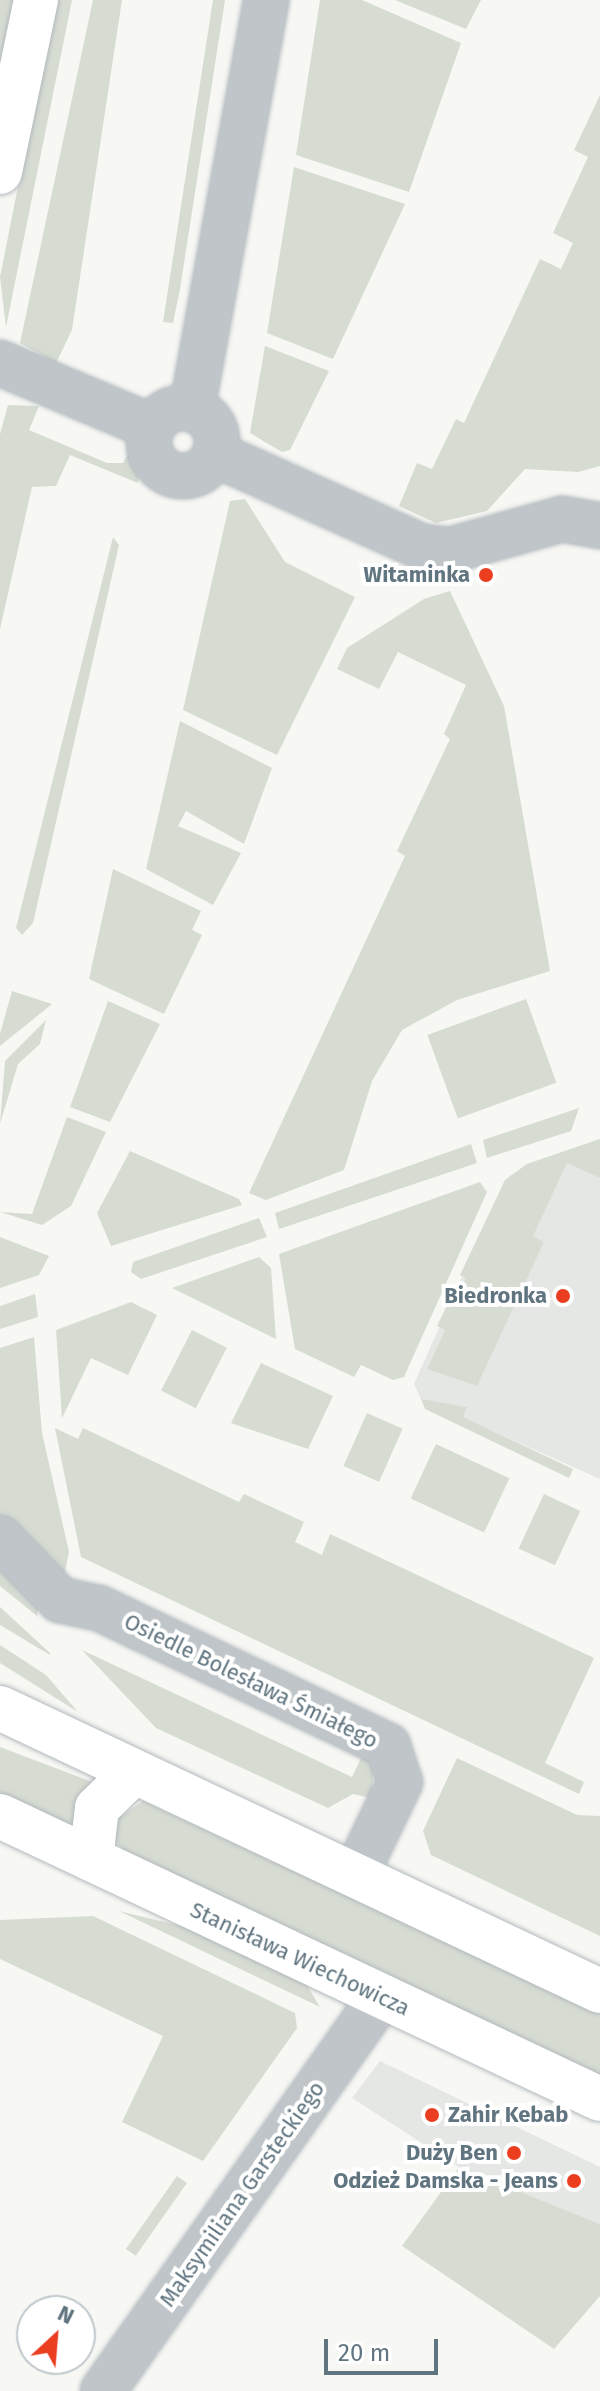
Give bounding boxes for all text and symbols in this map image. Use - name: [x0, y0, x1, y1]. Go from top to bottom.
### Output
- place label: Witaminka: [364, 562, 470, 588]
- marker: Witaminka: [477, 566, 495, 584]
- place label: Biedronka: [444, 1283, 547, 1309]
- marker: Biedronka: [554, 1287, 572, 1305]
- street label: Osiedle Bolesława Śmiałego: [120, 1608, 382, 1754]
- street label: Stanisława Wiechowicza: [186, 1897, 414, 2021]
- street label: Maksymiliana Garsteckiego: [154, 2076, 330, 2312]
- place label: Zahir Kebab: [448, 2102, 568, 2128]
- marker: Zahir Kebab: [423, 2106, 441, 2124]
- place label: Duży Ben: [406, 2140, 498, 2166]
- marker: Duży Ben: [505, 2144, 523, 2162]
- place label: Odzież Damska - Jeans: [333, 2168, 558, 2194]
- marker: Odzież Damska - Jeans: [565, 2172, 583, 2190]
- north arrow: [16, 2295, 96, 2375]
- text: N: [53, 2299, 78, 2330]
- scale bar: [328, 2323, 442, 2373]
- text: 20 m: [338, 2339, 390, 2367]

